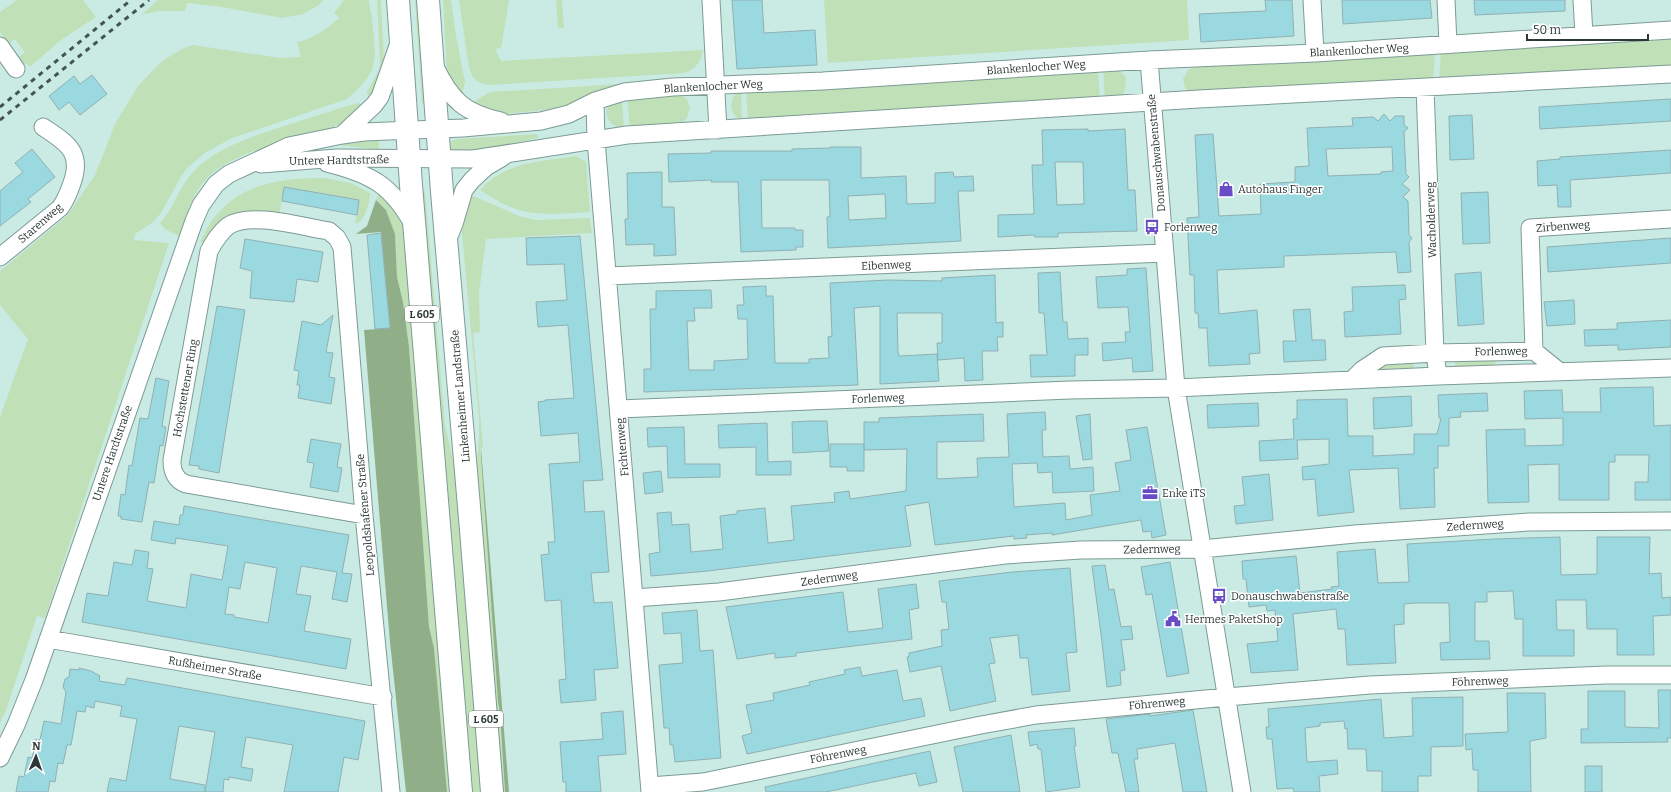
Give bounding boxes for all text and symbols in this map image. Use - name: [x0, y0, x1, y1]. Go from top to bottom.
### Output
- scale bar: [1527, 16, 1648, 42]
- text: 50 m: [1533, 23, 1562, 37]
- street label: Blankenlocher Weg: [1309, 41, 1409, 60]
- street label: Blankenlocher Weg: [986, 58, 1086, 77]
- street label: Blankenlocher Weg: [663, 77, 763, 96]
- street label: Donauschwabenstraße: [1145, 94, 1168, 212]
- street label: Untere Hardtstraße: [289, 153, 389, 168]
- shop icon: Autohaus Finger: [1217, 180, 1235, 198]
- street label: Wacholderweg: [1424, 182, 1439, 258]
- place label: Autohaus Finger: [1238, 183, 1323, 196]
- street label: Starenweg: [16, 201, 65, 246]
- bus stop icon: Forlenweg: [1143, 218, 1161, 236]
- street label: Zirbenweg: [1535, 218, 1591, 235]
- place label: Forlenweg: [1164, 221, 1217, 234]
- street label: Eibenweg: [861, 258, 911, 273]
- road number: L 605: [405, 306, 439, 322]
- street label: Linkenheimer Landstraße: [448, 329, 473, 463]
- street label: Hochstettener Ring: [170, 338, 201, 438]
- street label: Forlenweg: [1474, 345, 1528, 358]
- street label: Forlenweg: [851, 391, 905, 406]
- street label: Untere Hardtstraße: [90, 404, 135, 503]
- street label: Fichtenweg: [613, 417, 632, 477]
- street label: Leopoldshafener Straße: [354, 453, 377, 577]
- office icon: Enke iTS: [1141, 484, 1159, 502]
- place label: Enke iTS: [1162, 487, 1206, 500]
- street label: Zedernweg: [1446, 517, 1504, 534]
- street label: Zedernweg: [1123, 542, 1181, 556]
- street label: Zedernweg: [800, 568, 858, 589]
- bus stop icon: Donauschwabenstraße: [1210, 587, 1228, 605]
- place label: Donauschwabenstraße: [1231, 590, 1349, 603]
- public building icon: Hermes PaketShop: [1164, 610, 1182, 628]
- place label: Hermes PaketShop: [1185, 613, 1283, 626]
- street label: Rußheimer Straße: [167, 654, 263, 683]
- street label: Föhrenweg: [1451, 674, 1509, 689]
- street label: Föhrenweg: [1128, 695, 1186, 712]
- road number: L 605: [469, 711, 503, 727]
- north arrow: [16, 736, 56, 776]
- text: N: [32, 740, 41, 753]
- street label: Föhrenweg: [809, 743, 867, 766]

